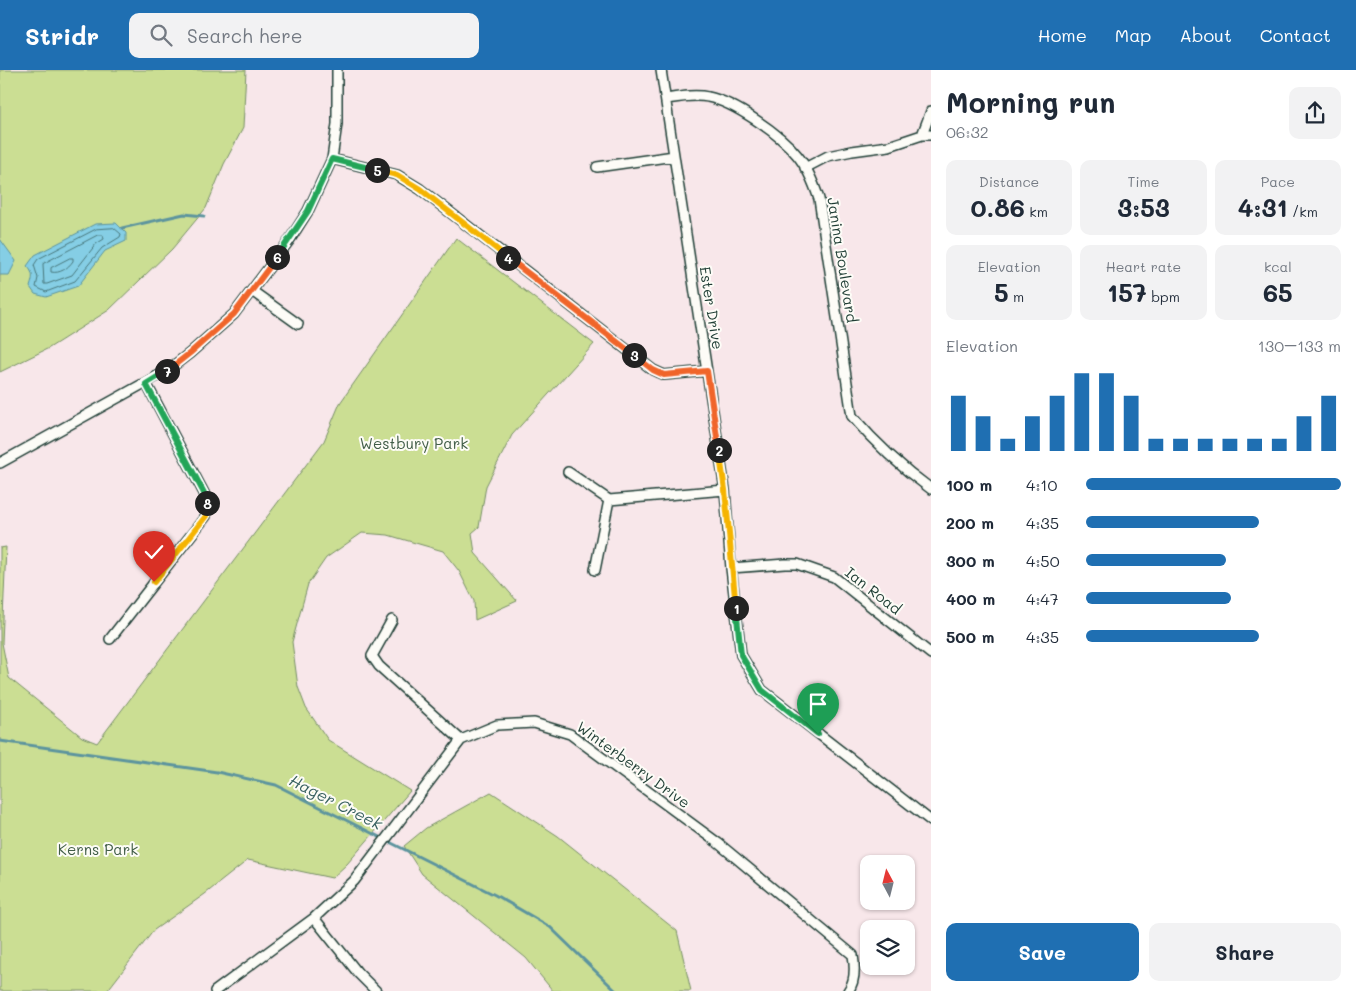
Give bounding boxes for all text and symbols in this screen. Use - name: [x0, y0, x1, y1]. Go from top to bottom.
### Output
- search box: [129, 13, 479, 58]
- text: Stridr: [25, 20, 99, 51]
- icon: search: [147, 21, 175, 49]
- text: Search here: [187, 23, 303, 48]
- text: Home: [1038, 23, 1087, 47]
- text: Map: [1115, 23, 1151, 47]
- text: About: [1179, 23, 1232, 47]
- text: Contact: [1260, 23, 1331, 47]
- text: Morning run: [946, 84, 1115, 120]
- button: share: [1289, 87, 1341, 139]
- text: 06:32: [946, 121, 989, 142]
- pin: 5: [364, 158, 390, 182]
- text: 5: [373, 161, 382, 180]
- text: Distance: [979, 172, 1039, 191]
- text: Time: [1128, 172, 1159, 191]
- text: Pace: [1261, 172, 1295, 191]
- text: 0.86: [970, 191, 1025, 223]
- text: 3:53: [1117, 191, 1170, 223]
- text: 4:31: [1238, 191, 1288, 223]
- street label: Janina Boulevard: [823, 196, 863, 324]
- text: km: [1025, 202, 1048, 221]
- text: /km: [1288, 202, 1318, 221]
- pin: 6: [264, 244, 290, 270]
- pin: 4: [496, 246, 520, 270]
- text: 6: [273, 248, 282, 267]
- text: 4: [504, 249, 513, 268]
- text: Elevation: [978, 257, 1041, 276]
- text: Heart rate: [1106, 257, 1181, 276]
- text: kcal: [1264, 257, 1292, 276]
- street label: Ester Drive: [696, 265, 728, 351]
- text: 5: [994, 276, 1009, 308]
- text: 157: [1107, 276, 1147, 308]
- text: 65: [1263, 276, 1293, 308]
- text: m: [1009, 287, 1024, 306]
- text: bpm: [1147, 287, 1180, 306]
- text: Elevation: [946, 335, 1018, 356]
- text: 130–133 m: [1258, 335, 1341, 356]
- pin: 3: [622, 342, 646, 368]
- text: 3: [630, 346, 639, 365]
- pin: 7: [154, 358, 180, 384]
- text: 7: [164, 362, 171, 381]
- park label: Westbury Park: [360, 433, 468, 453]
- pin: 2: [706, 438, 732, 462]
- text: 2: [716, 441, 723, 460]
- text: 100 m: [946, 474, 992, 495]
- text: 4:10: [1026, 474, 1057, 495]
- pin: 8: [194, 490, 220, 516]
- text: 8: [203, 494, 212, 513]
- text: 200 m: [946, 512, 994, 533]
- text: 4:35: [1026, 512, 1059, 533]
- pin: [133, 531, 175, 582]
- icon: check: [140, 538, 168, 566]
- text: 300 m: [946, 550, 995, 571]
- text: 4:50: [1026, 550, 1060, 571]
- street label: Ian Road: [841, 562, 906, 619]
- text: 400 m: [946, 588, 995, 609]
- text: 4:47: [1026, 588, 1059, 609]
- pin: 1: [724, 596, 748, 620]
- text: 1: [733, 599, 740, 618]
- text: 500 m: [946, 626, 994, 647]
- text: 4:35: [1026, 626, 1059, 647]
- pin: [797, 683, 839, 734]
- icon: arrive: [804, 690, 832, 718]
- street label: Winterberry Drive: [573, 716, 694, 812]
- water label: Hager Creek: [286, 769, 387, 834]
- park label: Kerns Park: [58, 839, 138, 859]
- north arrow: [860, 855, 915, 910]
- map controls: [860, 855, 915, 975]
- button: layers: [860, 920, 915, 975]
- button: Save: [946, 923, 1139, 981]
- button: Share: [1149, 923, 1341, 981]

